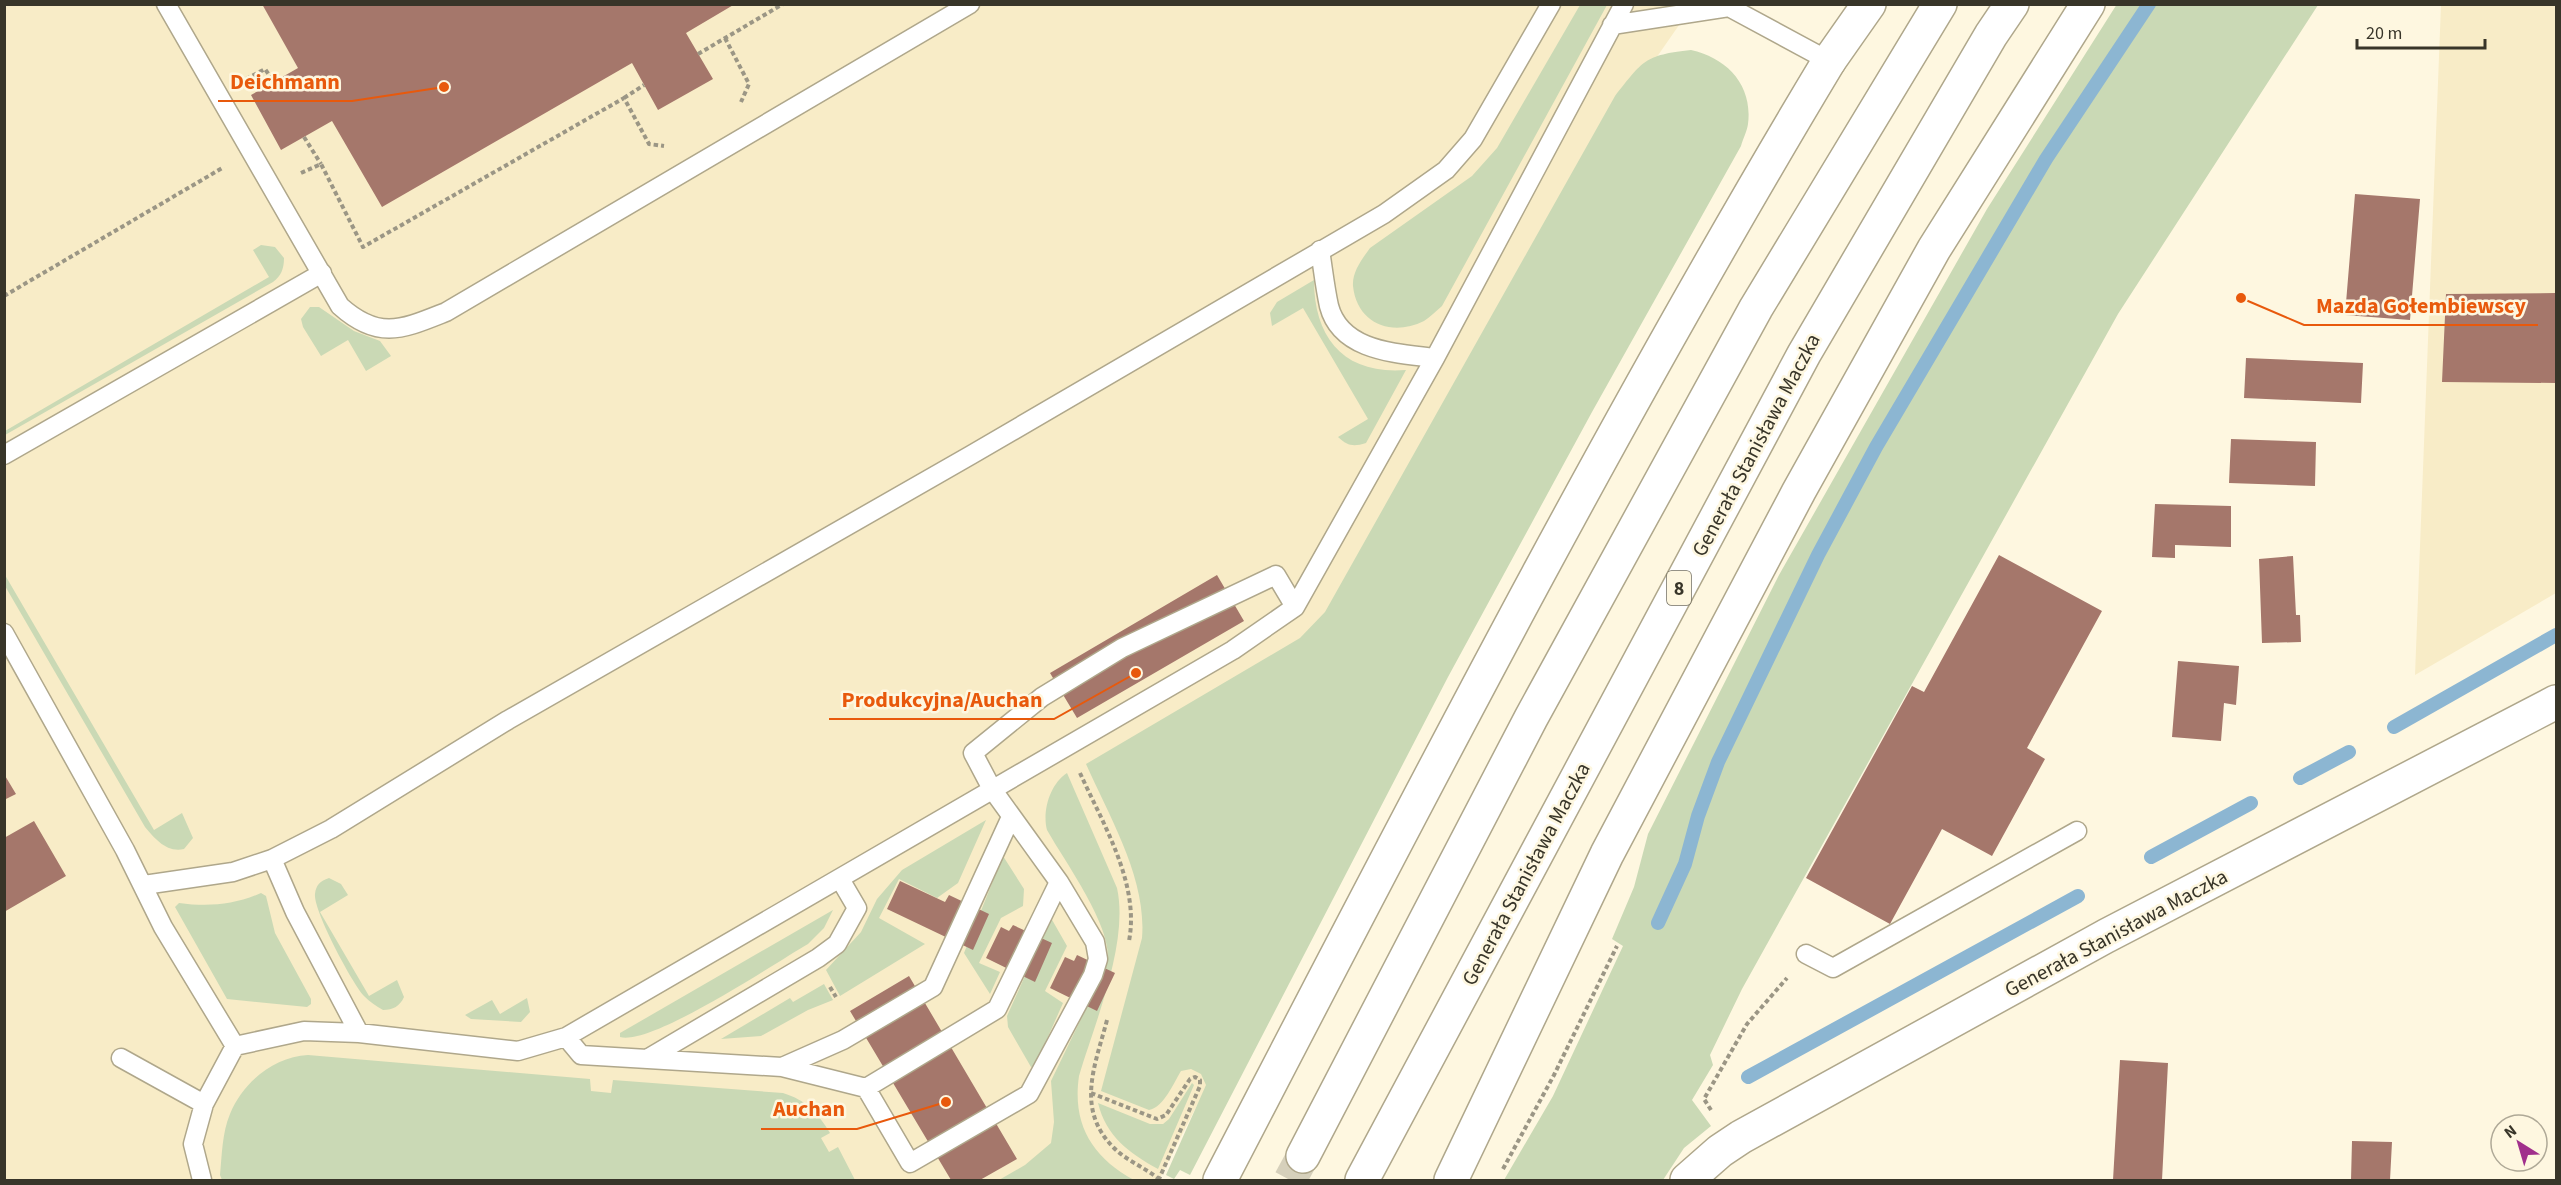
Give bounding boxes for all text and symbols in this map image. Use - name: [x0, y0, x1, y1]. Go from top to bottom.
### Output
- scale bar: [2357, 12, 2484, 50]
- text: 20 m: [2366, 21, 2402, 46]
- callout: Deichmann: [218, 61, 352, 101]
- text: Deichmann: [230, 66, 340, 98]
- callout: Mazda Gołembiewscy: [2304, 285, 2538, 325]
- text: Mazda Gołembiewscy: [2316, 290, 2526, 322]
- street label: Generała Stanisława Maczka: [1684, 328, 1828, 562]
- road number: 8: [1667, 571, 1691, 605]
- callout: Produkcyjna/Auchan: [829, 679, 1054, 719]
- text: Produkcyjna/Auchan: [842, 684, 1042, 716]
- street label: Generała Stanisława Maczka: [1454, 757, 1598, 991]
- street label: Generała Stanisława Maczka: [1999, 861, 2233, 1005]
- callout: Auchan: [761, 1089, 857, 1129]
- text: Auchan: [772, 1093, 845, 1125]
- north arrow: [2489, 1113, 2549, 1173]
- text: N: [2500, 1120, 2521, 1144]

